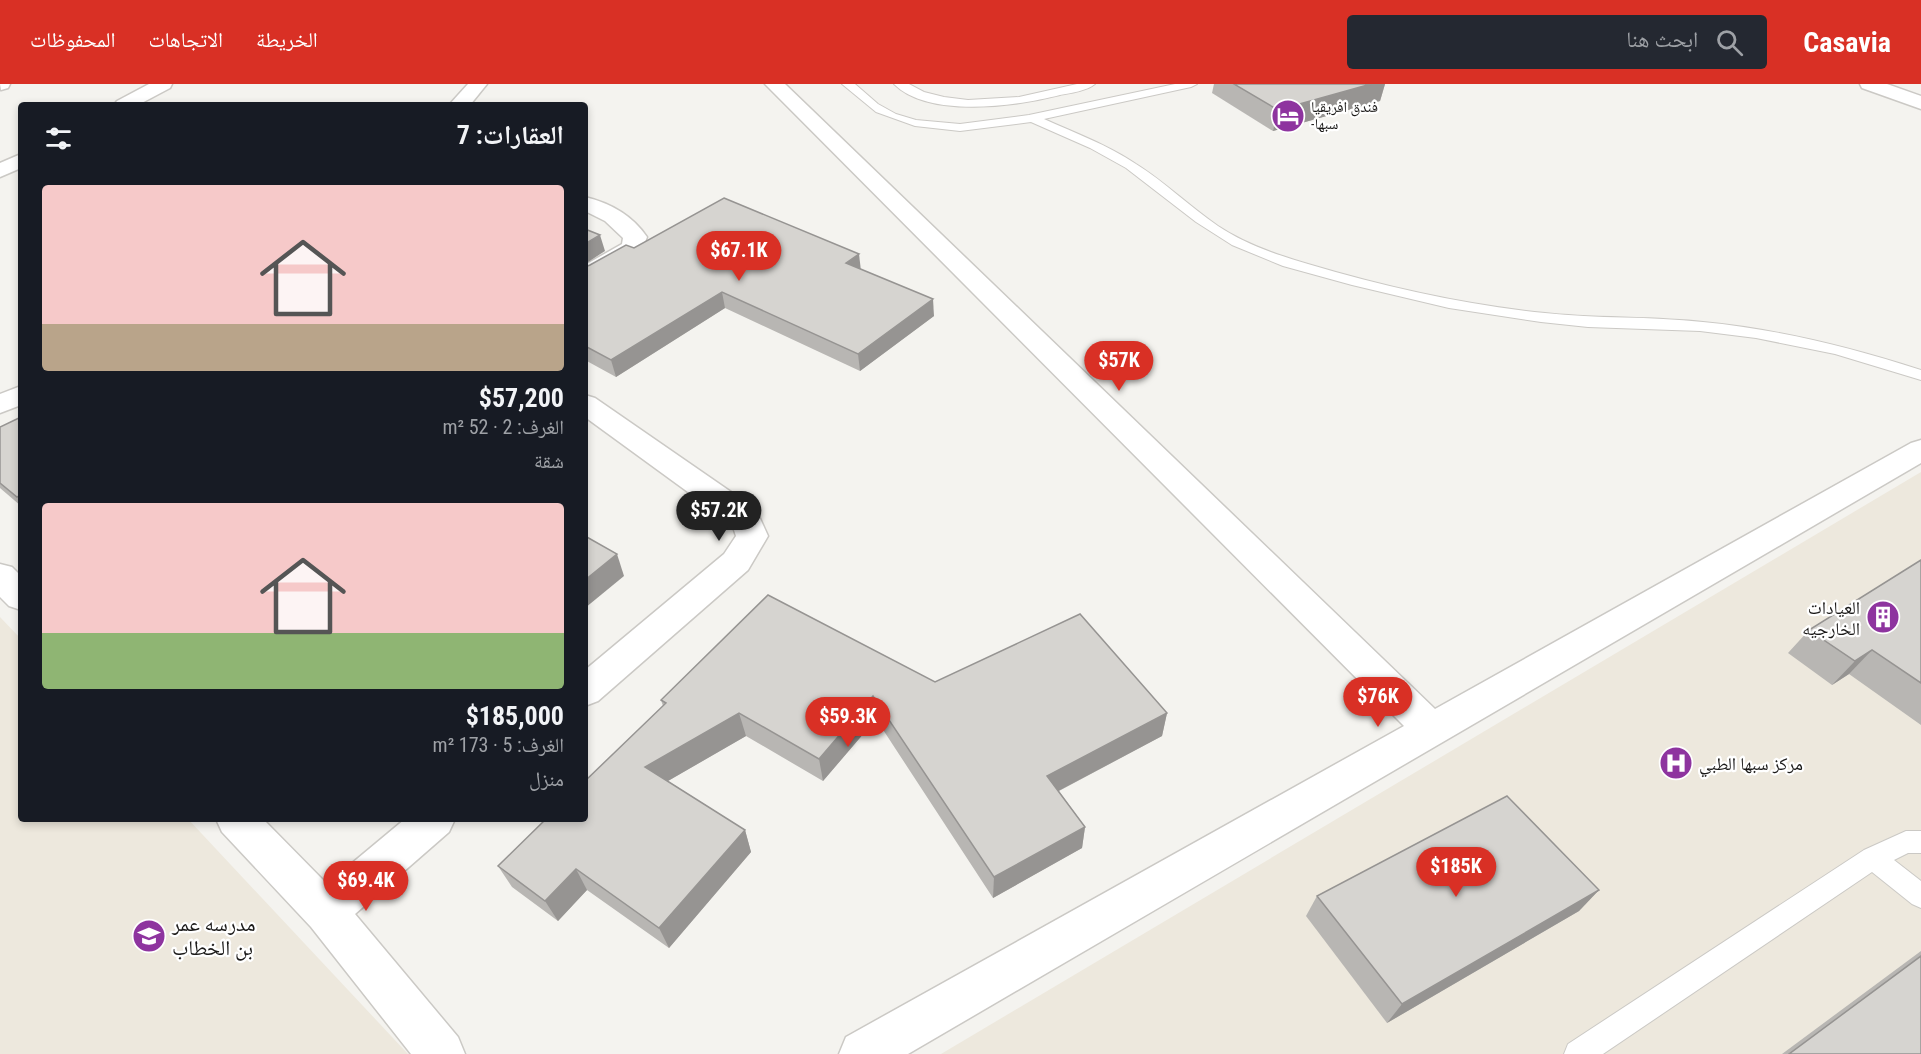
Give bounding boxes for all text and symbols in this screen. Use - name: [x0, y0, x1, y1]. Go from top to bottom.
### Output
- search box: [1347, 15, 1767, 69]
- icon: search: [1713, 26, 1746, 59]
- text: Casavia: [1803, 26, 1891, 59]
- text: ابحث هنا: [1626, 27, 1698, 52]
- text: المحفوظات: [30, 28, 115, 52]
- text: الاتجاهات: [148, 28, 223, 52]
- text: الخريطة: [256, 28, 318, 52]
- hotel icon: فندق افريقيا -سبها: [1270, 98, 1306, 134]
- place label: فندق افريقيا -سبها: [1311, 98, 1378, 133]
- text: العقارات: 7: [457, 120, 564, 150]
- icon: filters: [42, 122, 75, 155]
- icon: home: [249, 224, 357, 332]
- pin: $67.1K: [690, 231, 788, 282]
- text: $67.1K: [710, 238, 768, 262]
- pin: $57K: [1083, 341, 1155, 392]
- text: $57K: [1098, 348, 1140, 372]
- text: $57,200: [479, 383, 564, 413]
- text: الغرف: 2 · 52 m²: [442, 415, 564, 439]
- text: شقة: [534, 449, 564, 473]
- pin: $57.2K: [670, 491, 768, 542]
- text: $57.2K: [690, 498, 748, 522]
- icon: home: [249, 542, 357, 650]
- place label: العيادات الخارجيه: [1802, 597, 1860, 639]
- building icon: العيادات الخارجيه: [1865, 599, 1901, 635]
- pin: $76K: [1342, 677, 1414, 728]
- text: $76K: [1357, 684, 1399, 708]
- pin: $59.3K: [799, 697, 897, 748]
- text: $185,000: [466, 701, 564, 731]
- text: $59.3K: [819, 704, 877, 728]
- text: الغرف: 5 · 173 m²: [433, 733, 564, 757]
- hospital icon: مركز سبها الطبي: [1658, 745, 1694, 781]
- place label: مركز سبها الطبي: [1699, 753, 1803, 778]
- text: منزل: [529, 767, 564, 791]
- pin: $185K: [1414, 847, 1498, 898]
- text: $185K: [1430, 854, 1482, 878]
- pin: $69.4K: [317, 861, 415, 912]
- text: $69.4K: [337, 868, 395, 892]
- place label: مدرسه عمر بن الخطاب: [171, 912, 256, 961]
- school or university icon: مدرسه عمر بن الخطاب: [131, 918, 167, 954]

